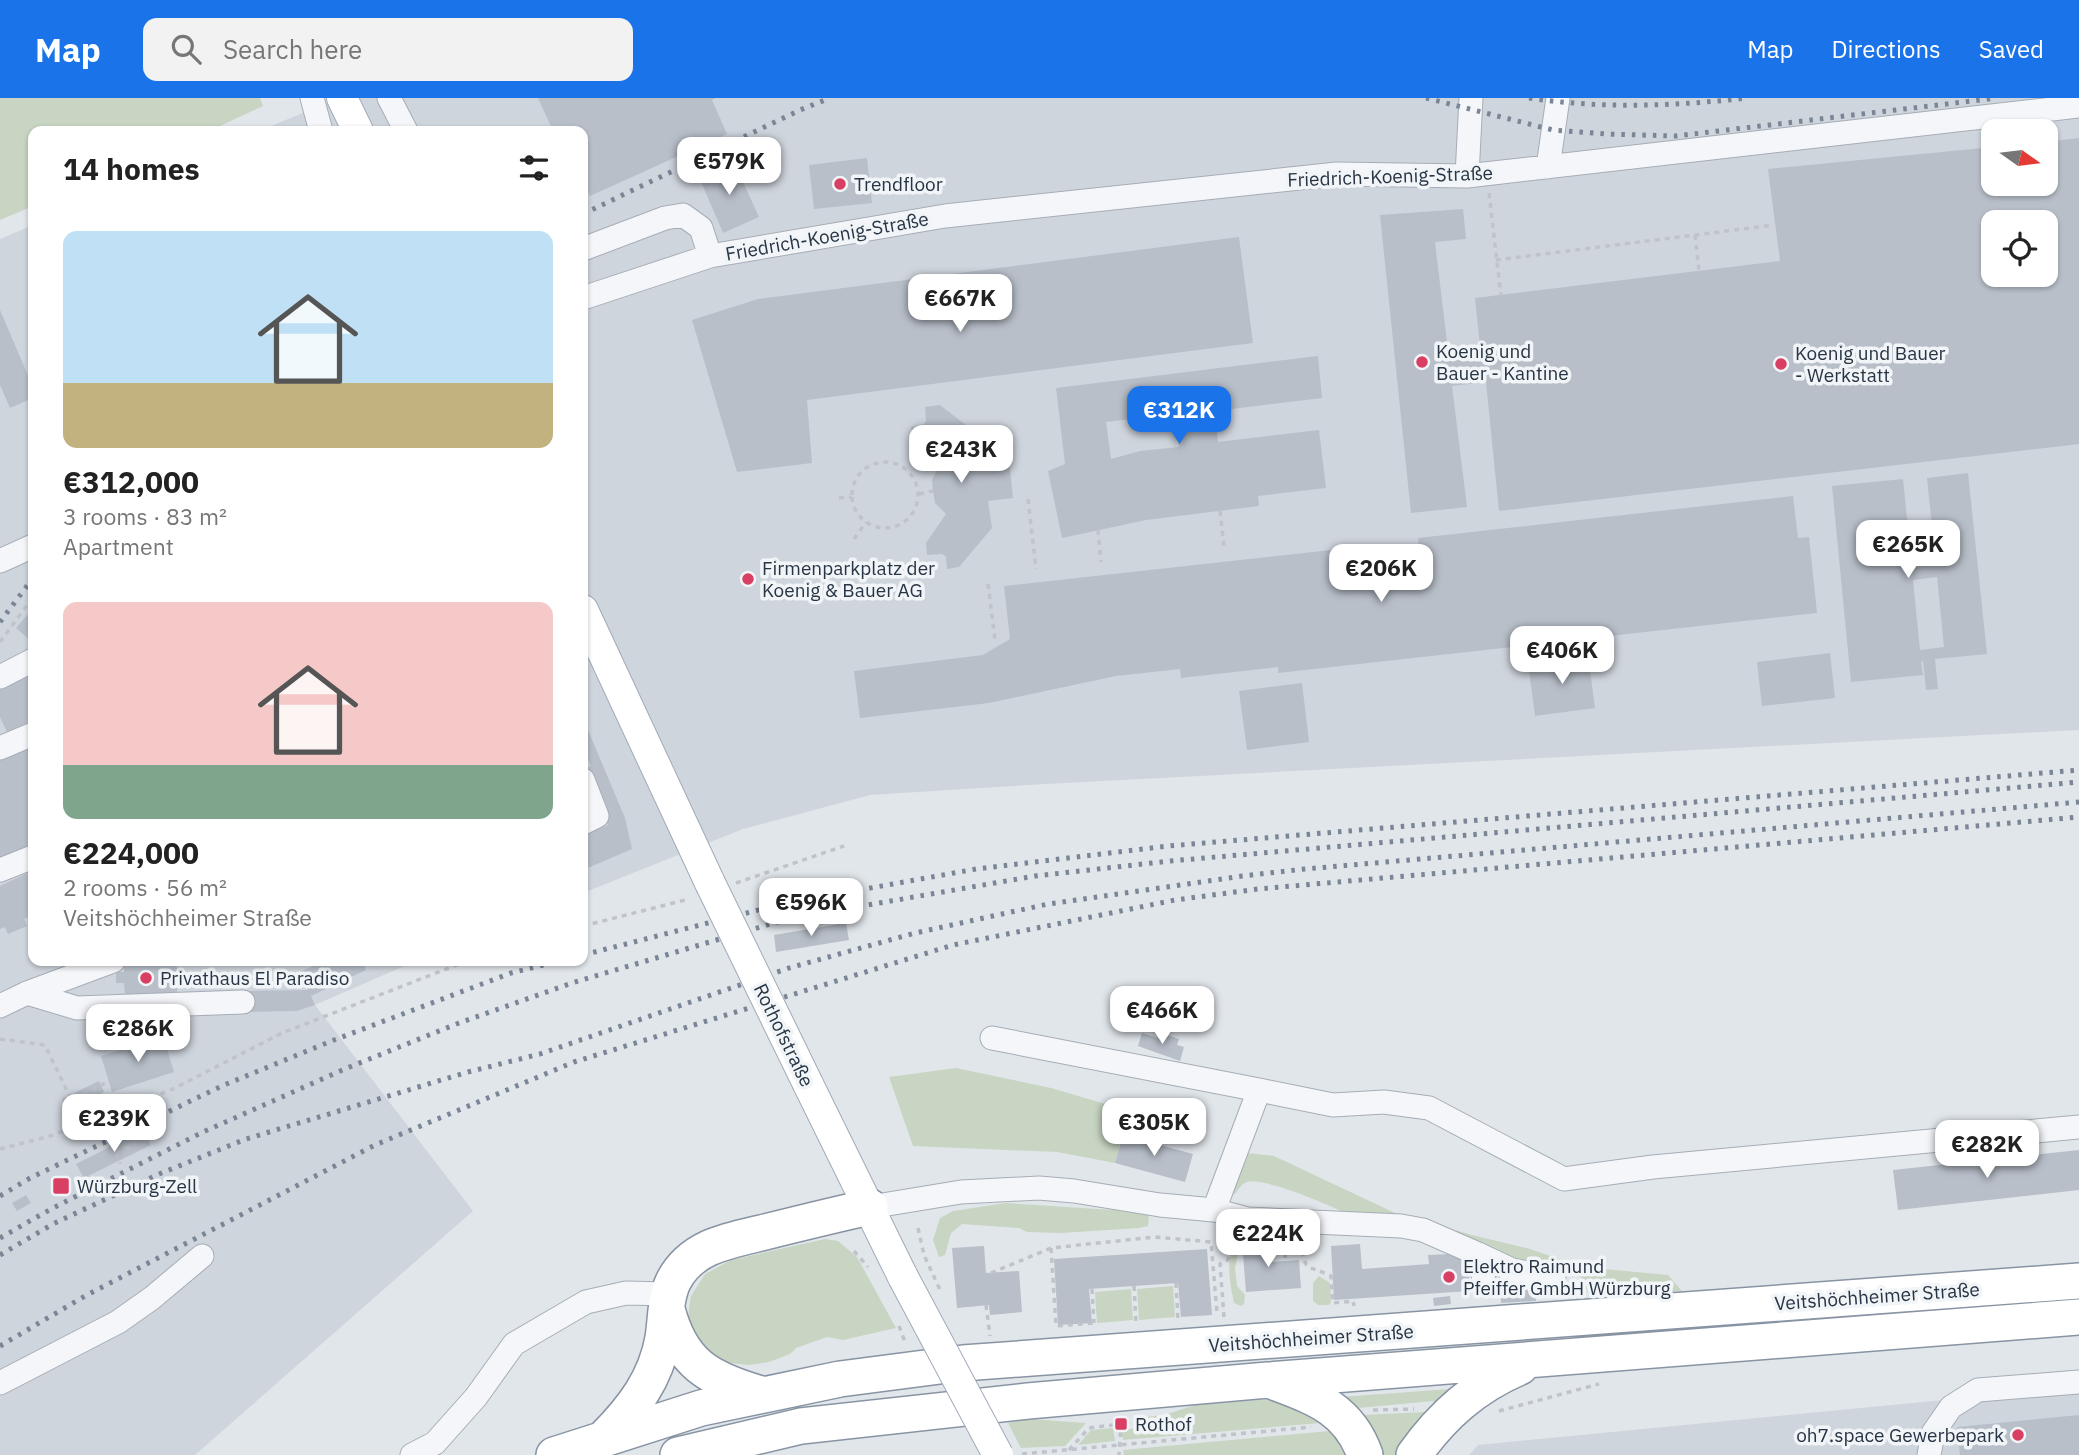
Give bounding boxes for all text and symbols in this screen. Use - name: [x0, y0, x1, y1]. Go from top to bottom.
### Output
- search box: [143, 18, 633, 81]
- text: Map: [35, 28, 101, 71]
- icon: search: [167, 30, 205, 68]
- text: Search here: [223, 32, 362, 66]
- text: Map: [1747, 33, 1793, 65]
- text: Directions: [1831, 33, 1941, 65]
- text: Saved: [1979, 33, 2044, 65]
- north arrow: [1981, 119, 2058, 196]
- map controls: [1981, 119, 2058, 287]
- pin: €579K: [680, 138, 778, 197]
- text: €579K: [693, 145, 765, 175]
- text: 14 homes: [63, 149, 200, 188]
- icon: filters: [515, 149, 553, 187]
- street label: Friedrich-Koenig-Straße: [1287, 160, 1493, 192]
- place label: Trendfloor: [854, 172, 943, 196]
- marker: Trendfloor: [832, 176, 848, 192]
- street label: Friedrich-Koenig-Straße: [724, 206, 930, 266]
- button: locate: [1981, 210, 2058, 287]
- pin: €667K: [911, 274, 1009, 334]
- icon: home: [245, 276, 371, 402]
- text: €667K: [924, 282, 996, 312]
- place label: Koenig und Bauer - Kantine: [1436, 339, 1569, 385]
- place label: Koenig und Bauer - Werkstatt: [1795, 341, 1946, 387]
- marker: Koenig und Bauer - Kantine: [1414, 354, 1430, 370]
- marker: Koenig und Bauer - Werkstatt: [1773, 356, 1789, 372]
- pin: €312K: [1130, 386, 1228, 446]
- text: €312K: [1143, 394, 1215, 424]
- pin: €243K: [912, 426, 1010, 485]
- text: €243K: [925, 433, 997, 463]
- text: €312,000: [63, 462, 199, 501]
- text: 3 rooms · 83 m²: [63, 501, 227, 531]
- pin: €265K: [1859, 520, 1957, 580]
- text: €265K: [1872, 528, 1944, 558]
- text: Apartment: [63, 531, 174, 561]
- pin: €206K: [1332, 545, 1430, 604]
- text: €206K: [1345, 552, 1417, 582]
- place label: Firmenparkplatz der Koenig & Bauer AG: [762, 556, 935, 602]
- marker: Firmenparkplatz der Koenig & Bauer AG: [740, 571, 756, 587]
- pin: €406K: [1513, 626, 1611, 686]
- text: €406K: [1526, 634, 1598, 664]
- icon: home: [245, 647, 371, 773]
- text: €224,000: [63, 833, 199, 872]
- text: 2 rooms · 56 m²: [63, 872, 227, 902]
- pin: €596K: [762, 878, 860, 938]
- text: €596K: [775, 886, 847, 916]
- text: Veitshöchheimer Straße: [63, 902, 312, 932]
- place label: Privathaus El Paradiso: [160, 966, 349, 990]
- marker: Privathaus El Paradiso: [138, 970, 154, 986]
- street label: Rothofstraße: [749, 979, 819, 1091]
- pin: €466K: [1113, 986, 1211, 1046]
- text: €466K: [1126, 994, 1198, 1024]
- pin: €286K: [89, 1004, 187, 1064]
- text: €286K: [102, 1012, 174, 1042]
- pin: €239K: [65, 1094, 163, 1154]
- pin: €305K: [1105, 1098, 1203, 1158]
- text: €239K: [78, 1102, 150, 1132]
- text: €305K: [1118, 1106, 1190, 1136]
- pin: €282K: [1938, 1121, 2036, 1180]
- text: €282K: [1951, 1128, 2023, 1158]
- place label: Würzburg-Zell: [77, 1174, 197, 1198]
- marker: Würzburg-Zell: [51, 1176, 71, 1196]
- pin: €224K: [1219, 1210, 1317, 1269]
- text: €224K: [1232, 1217, 1304, 1247]
- place label: Elektro Raimund Pfeiffer GmbH Würzburg: [1463, 1254, 1670, 1300]
- marker: Elektro Raimund Pfeiffer GmbH Würzburg: [1441, 1269, 1457, 1285]
- street label: Veitshöchheimer Straße: [1774, 1277, 1980, 1315]
- street label: Veitshöchheimer Straße: [1208, 1319, 1414, 1357]
- place label: Rothof: [1135, 1412, 1192, 1436]
- marker: Rothof: [1113, 1416, 1129, 1432]
- place label: oh7.space Gewerbepark: [1796, 1423, 2004, 1447]
- marker: oh7.space Gewerbepark: [2010, 1427, 2026, 1443]

